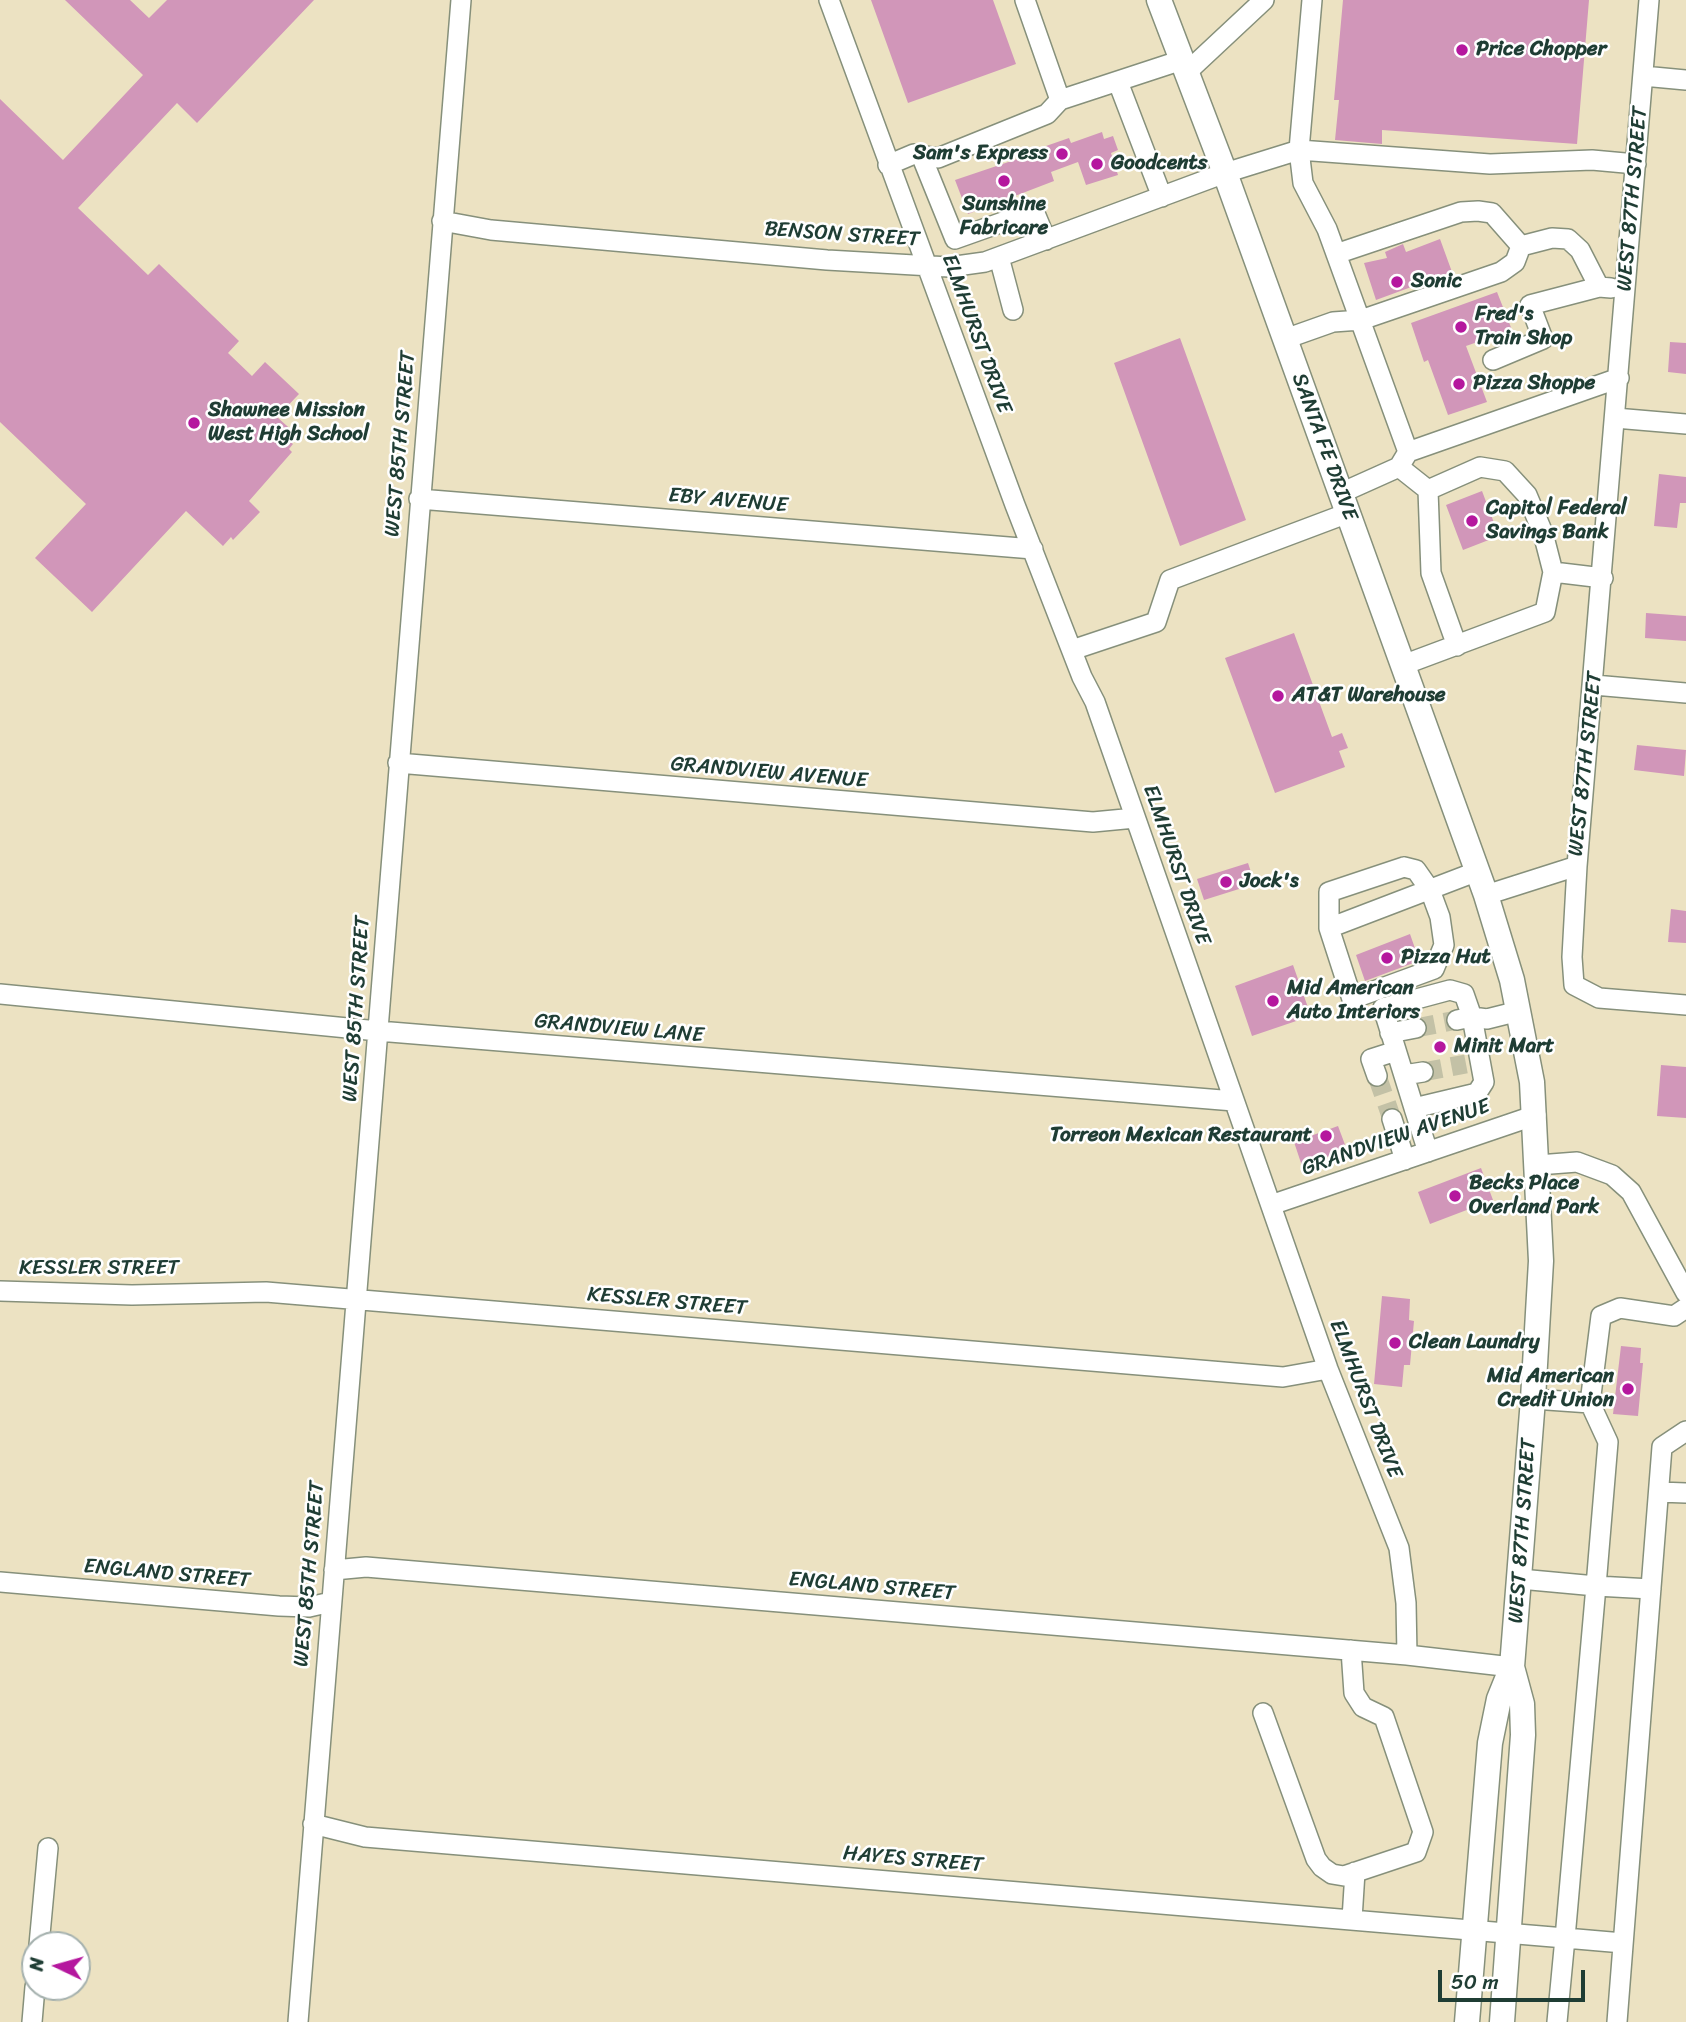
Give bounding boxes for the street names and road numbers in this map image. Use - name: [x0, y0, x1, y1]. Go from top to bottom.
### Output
- street label: WEST 87TH STREET: [1612, 106, 1654, 292]
- street label: BENSON STREET: [764, 217, 920, 253]
- street label: ELMHURST DRIVE: [936, 251, 1016, 417]
- street label: WEST 85TH STREET: [380, 350, 422, 538]
- street label: SANTA FE DRIVE: [1286, 370, 1362, 524]
- street label: EBY AVENUE: [667, 483, 789, 519]
- street label: WEST 87TH STREET: [1564, 670, 1608, 858]
- street label: GRANDVIEW AVENUE: [670, 752, 868, 794]
- street label: ELMHURST DRIVE: [1137, 782, 1215, 948]
- street label: WEST 85TH STREET: [338, 915, 376, 1103]
- street label: GRANDVIEW LANE: [533, 1009, 705, 1049]
- street label: GRANDVIEW AVENUE: [1299, 1094, 1493, 1182]
- street label: KESSLER STREET: [19, 1256, 179, 1282]
- street label: KESSLER STREET: [586, 1282, 748, 1322]
- street label: ELMHURST DRIVE: [1323, 1316, 1407, 1482]
- street label: WEST 87TH STREET: [1504, 1438, 1542, 1624]
- street label: WEST 85TH STREET: [289, 1480, 331, 1668]
- street label: ENGLAND STREET: [83, 1554, 251, 1594]
- street label: ENGLAND STREET: [788, 1567, 956, 1607]
- street label: HAYES STREET: [842, 1841, 984, 1879]

